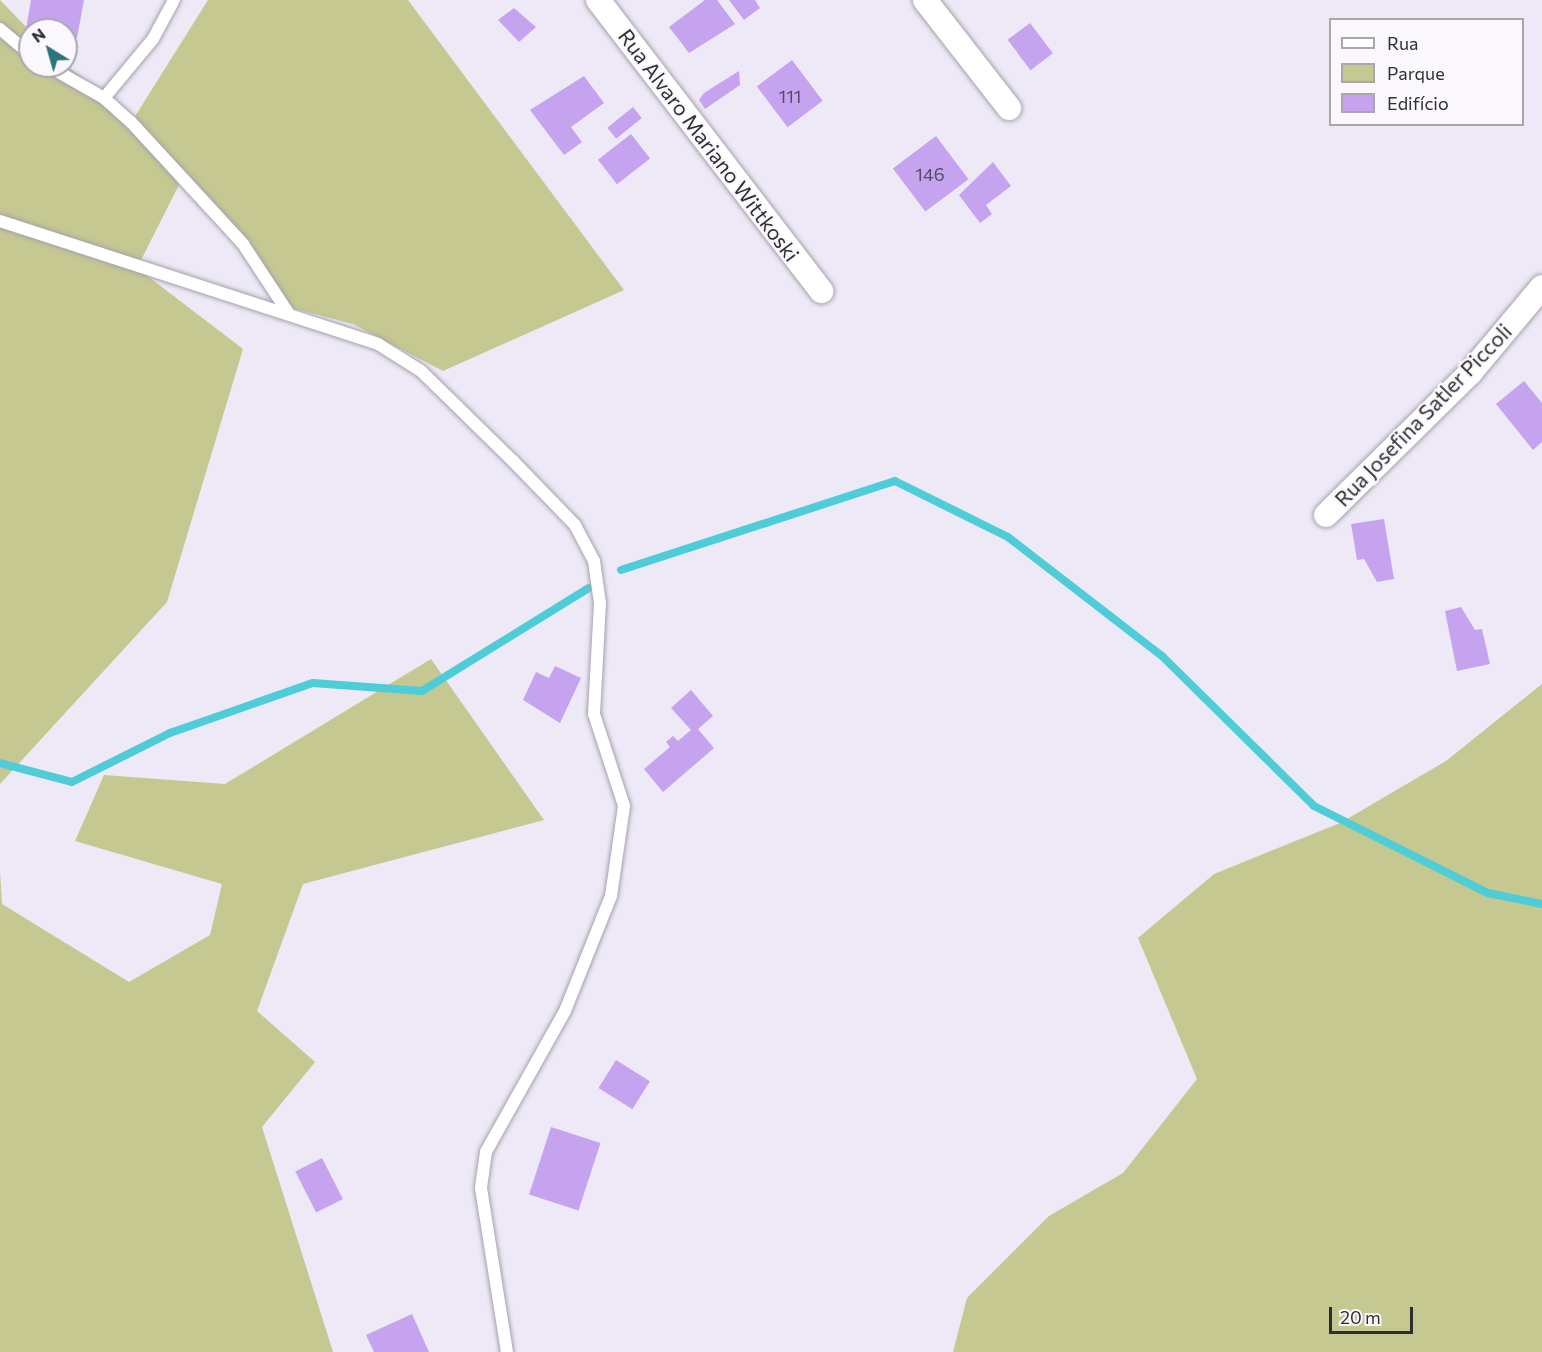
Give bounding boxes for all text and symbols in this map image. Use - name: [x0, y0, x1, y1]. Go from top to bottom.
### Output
- north arrow: [18, 18, 78, 78]
- legend: [1329, 18, 1524, 126]
- text: N: [28, 24, 49, 46]
- street label: Rua Alvaro Mariano Wittkoski: [613, 24, 805, 266]
- text: Rua: [1387, 32, 1418, 54]
- text: Parque: [1387, 62, 1445, 84]
- house number: 111: [778, 85, 802, 107]
- text: Edifício: [1387, 92, 1449, 114]
- house number: 146: [915, 163, 945, 185]
- street label: Rua Josefina Satler Piccoli: [1329, 319, 1517, 511]
- scale bar: [1332, 1295, 1416, 1333]
- text: 20 m: [1340, 1306, 1381, 1328]

